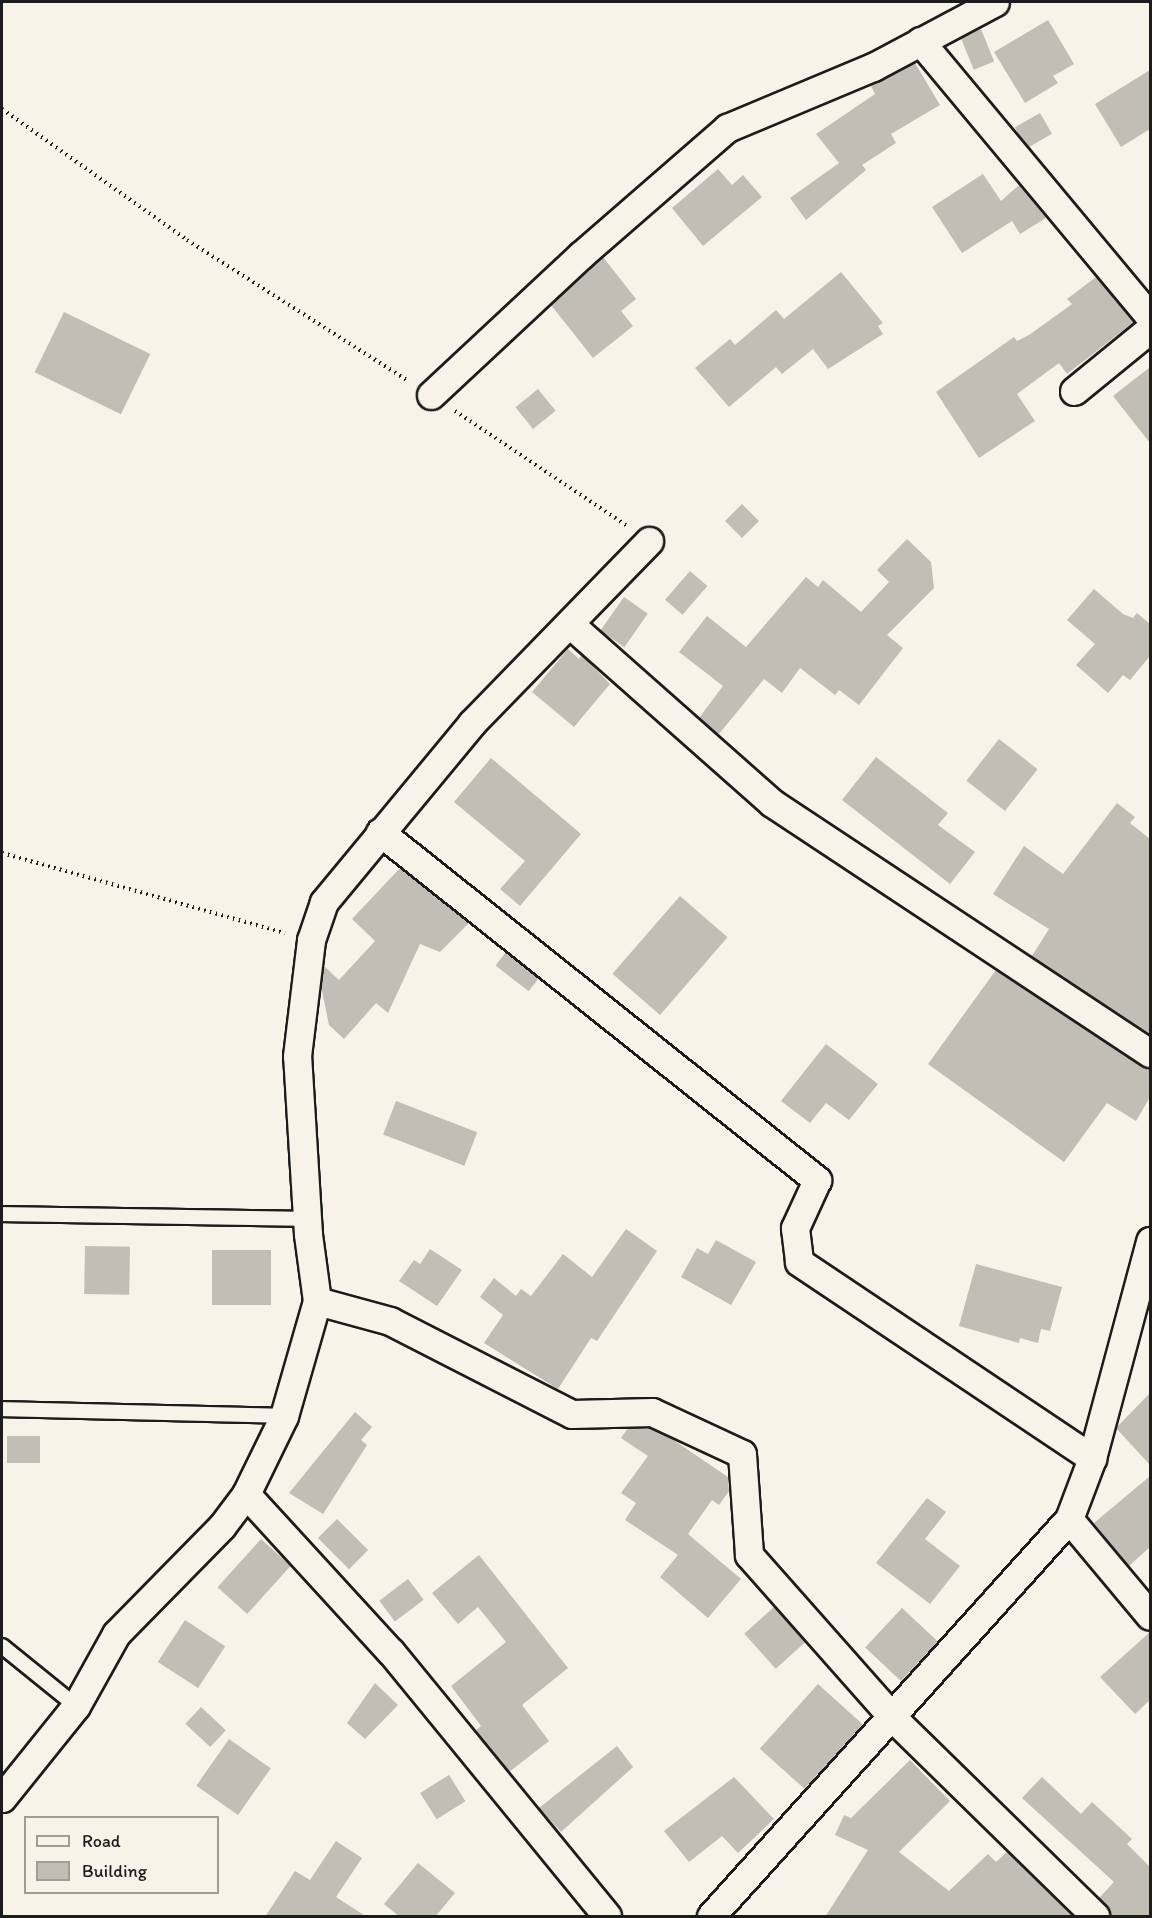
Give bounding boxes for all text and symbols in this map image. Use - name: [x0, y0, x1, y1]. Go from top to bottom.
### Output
- legend: [24, 1816, 219, 1894]
- text: Road: [82, 1830, 121, 1852]
- text: Building: [82, 1860, 147, 1882]

